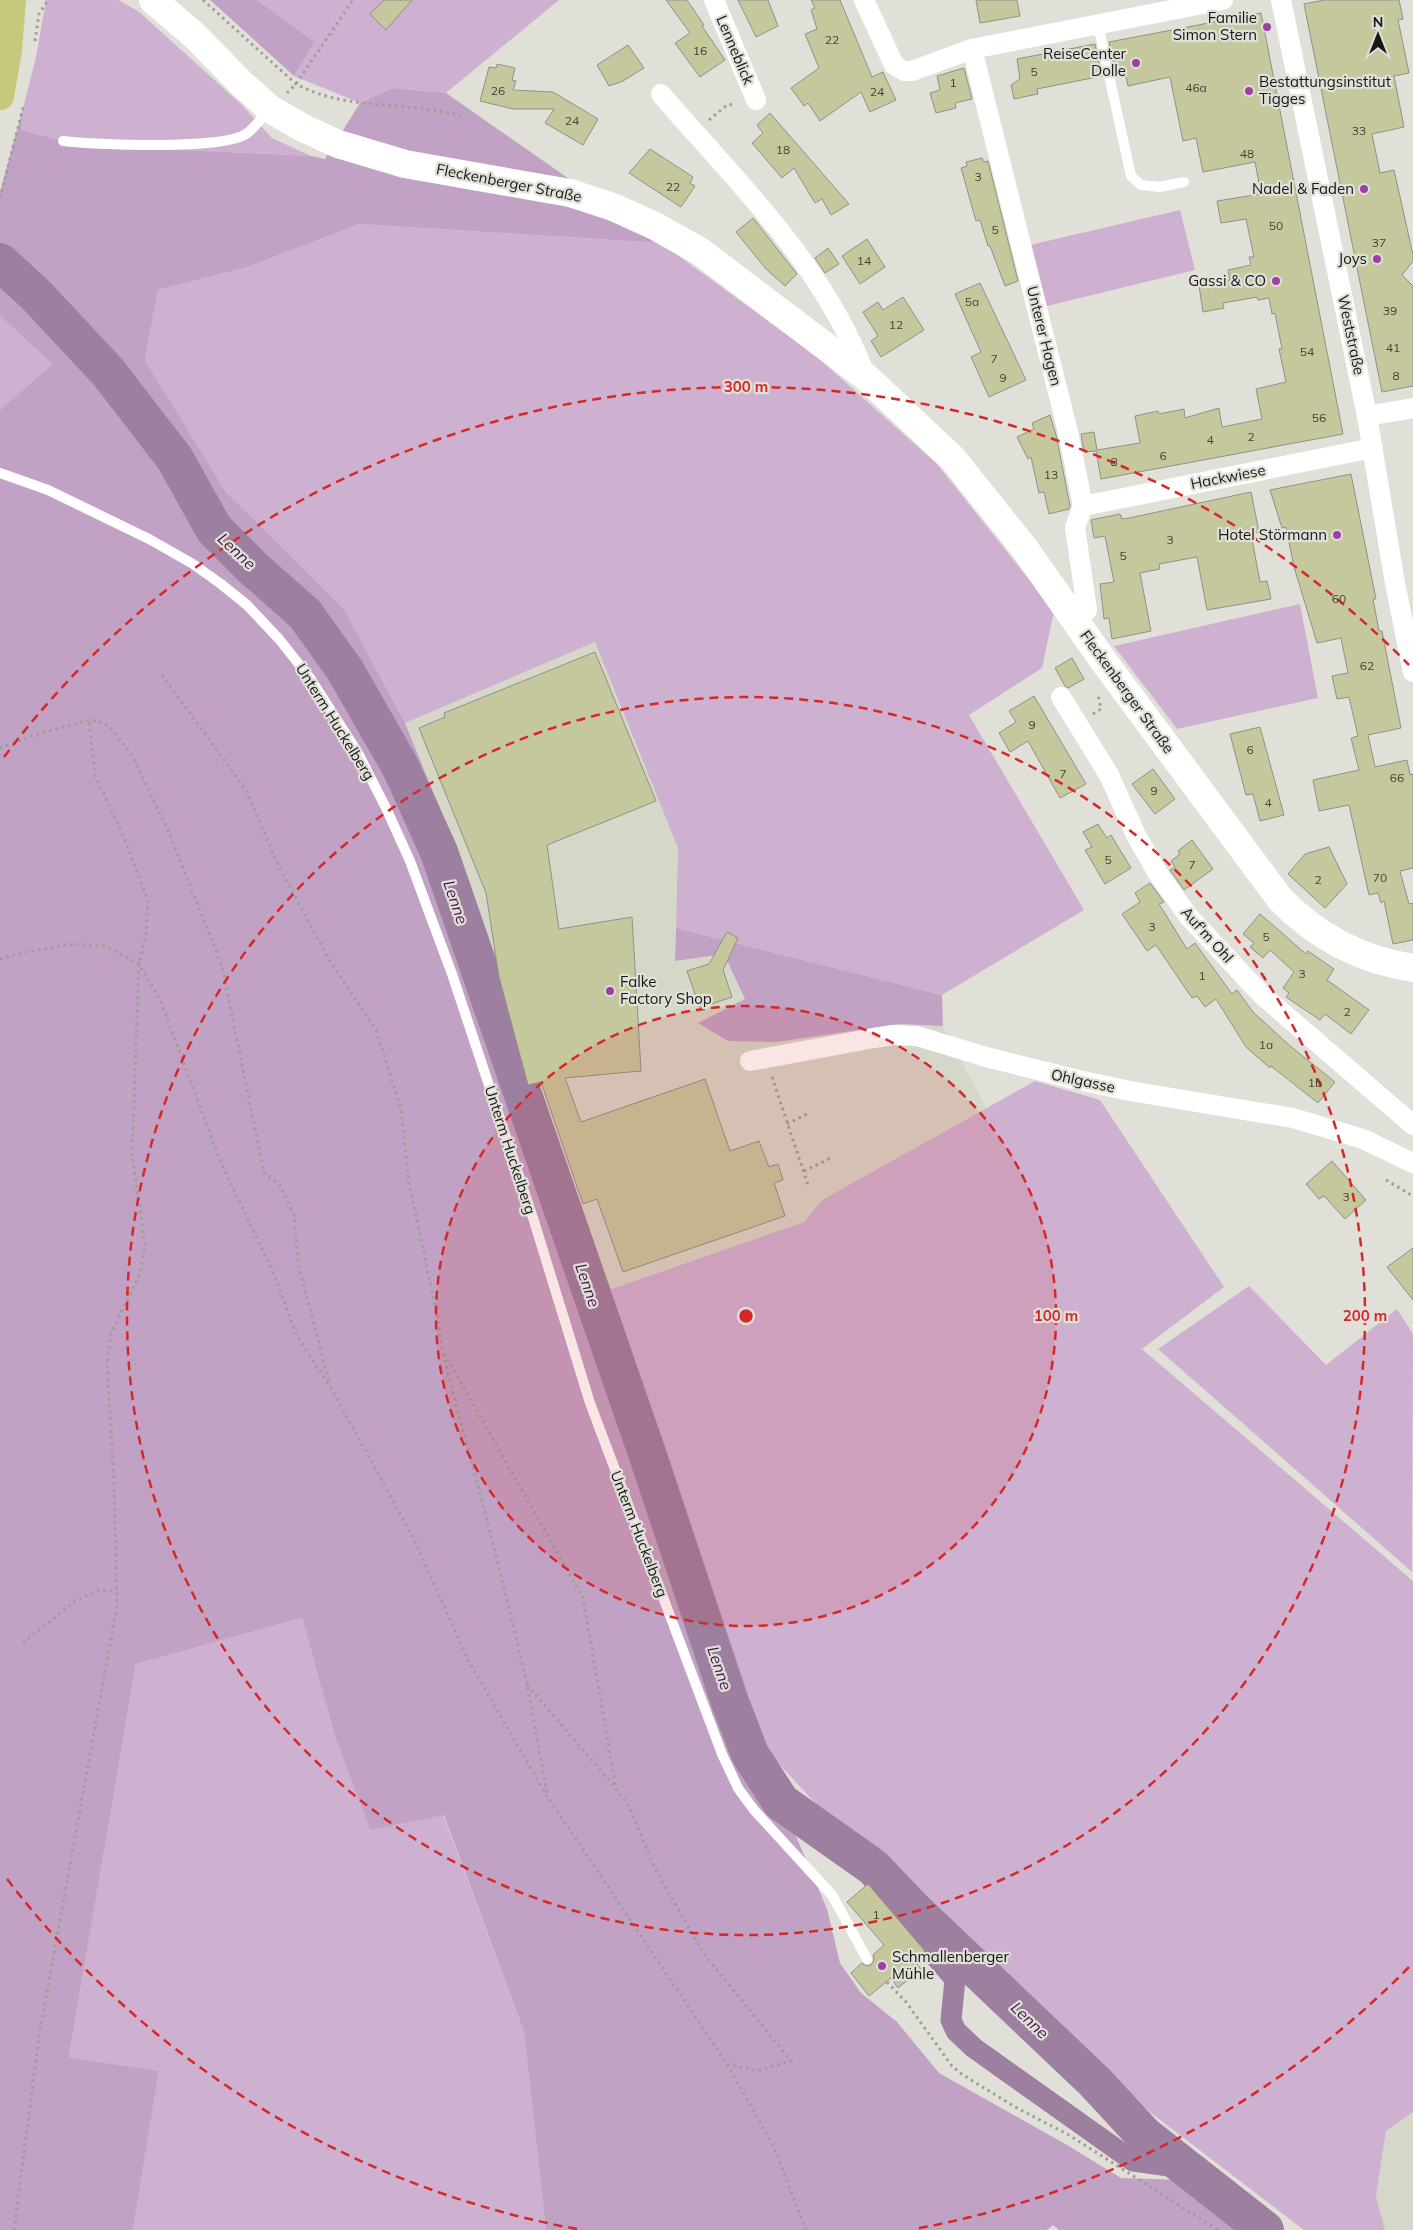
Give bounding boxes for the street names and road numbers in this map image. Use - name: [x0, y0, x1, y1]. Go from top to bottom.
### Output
- street label: Lenneblick: [712, 12, 759, 87]
- street label: Fleckenberger Straße: [435, 159, 583, 206]
- street label: Unterer Hagen: [1023, 284, 1066, 388]
- street label: Weststraße: [1334, 293, 1369, 377]
- street label: Hackwiese: [1189, 460, 1267, 493]
- street label: Fleckenberger Straße: [1076, 626, 1179, 757]
- street label: Unterm Huckelberg: [292, 660, 379, 784]
- street label: Auf'm Ohl: [1177, 903, 1238, 967]
- street label: Ohlgasse: [1049, 1064, 1117, 1097]
- street label: Unterm Huckelberg: [481, 1083, 540, 1217]
- street label: Unterm Huckelberg: [607, 1468, 672, 1600]

